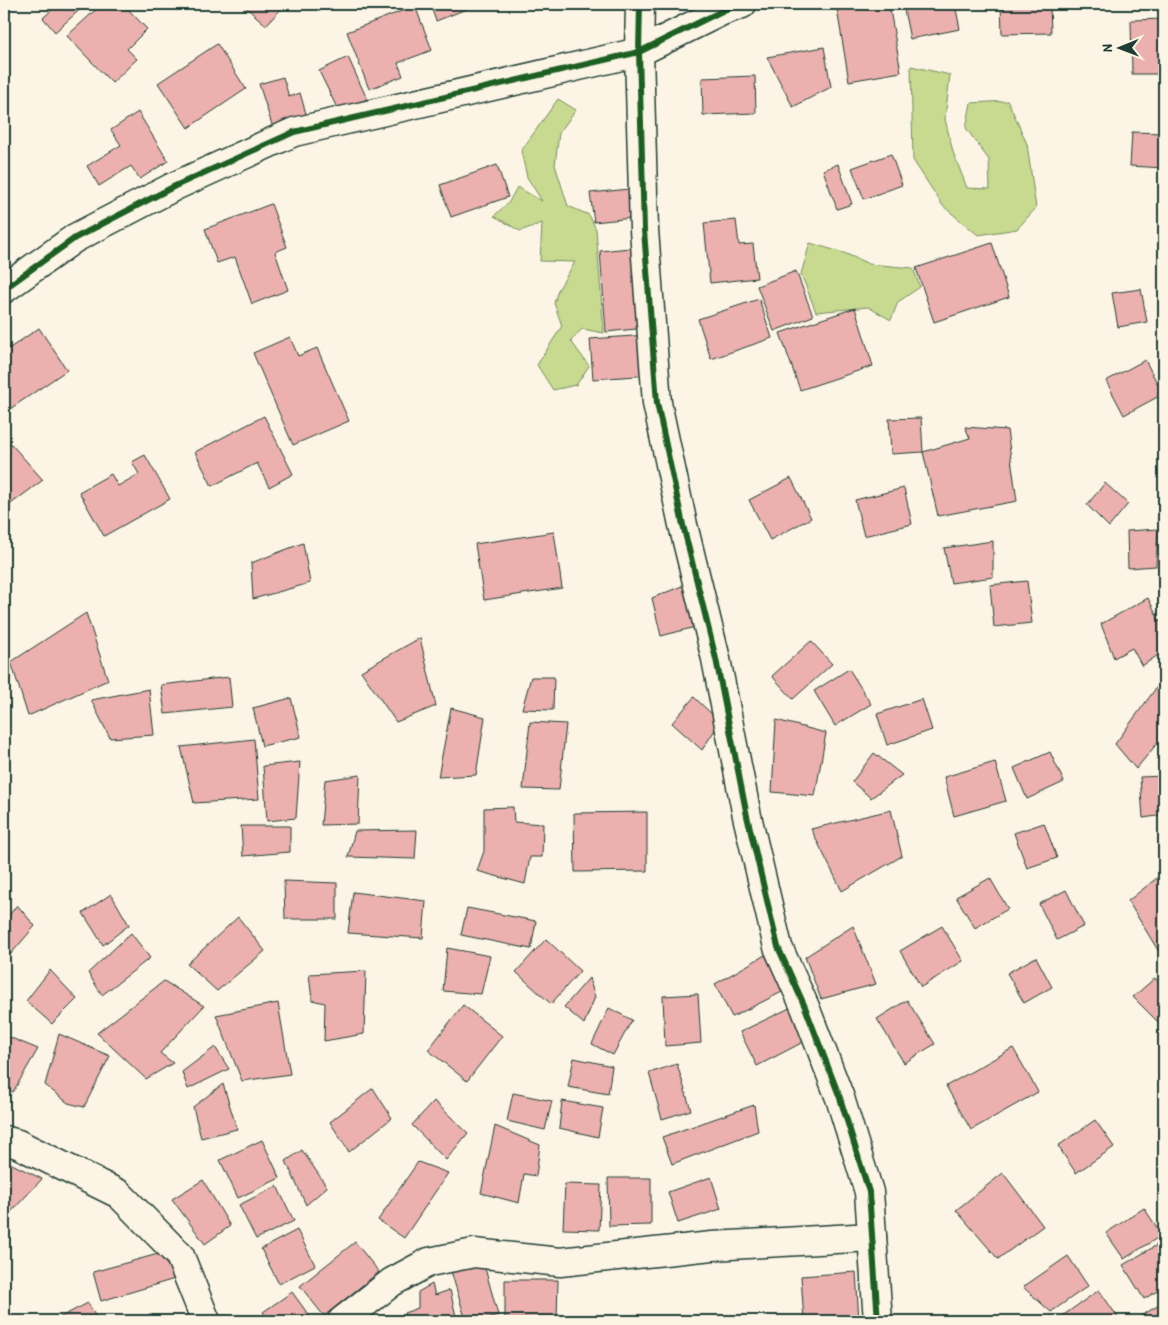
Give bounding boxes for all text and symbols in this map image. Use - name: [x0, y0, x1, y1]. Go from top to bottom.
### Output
- north arrow: [1096, 22, 1146, 72]
- text: N: [1097, 44, 1116, 52]

